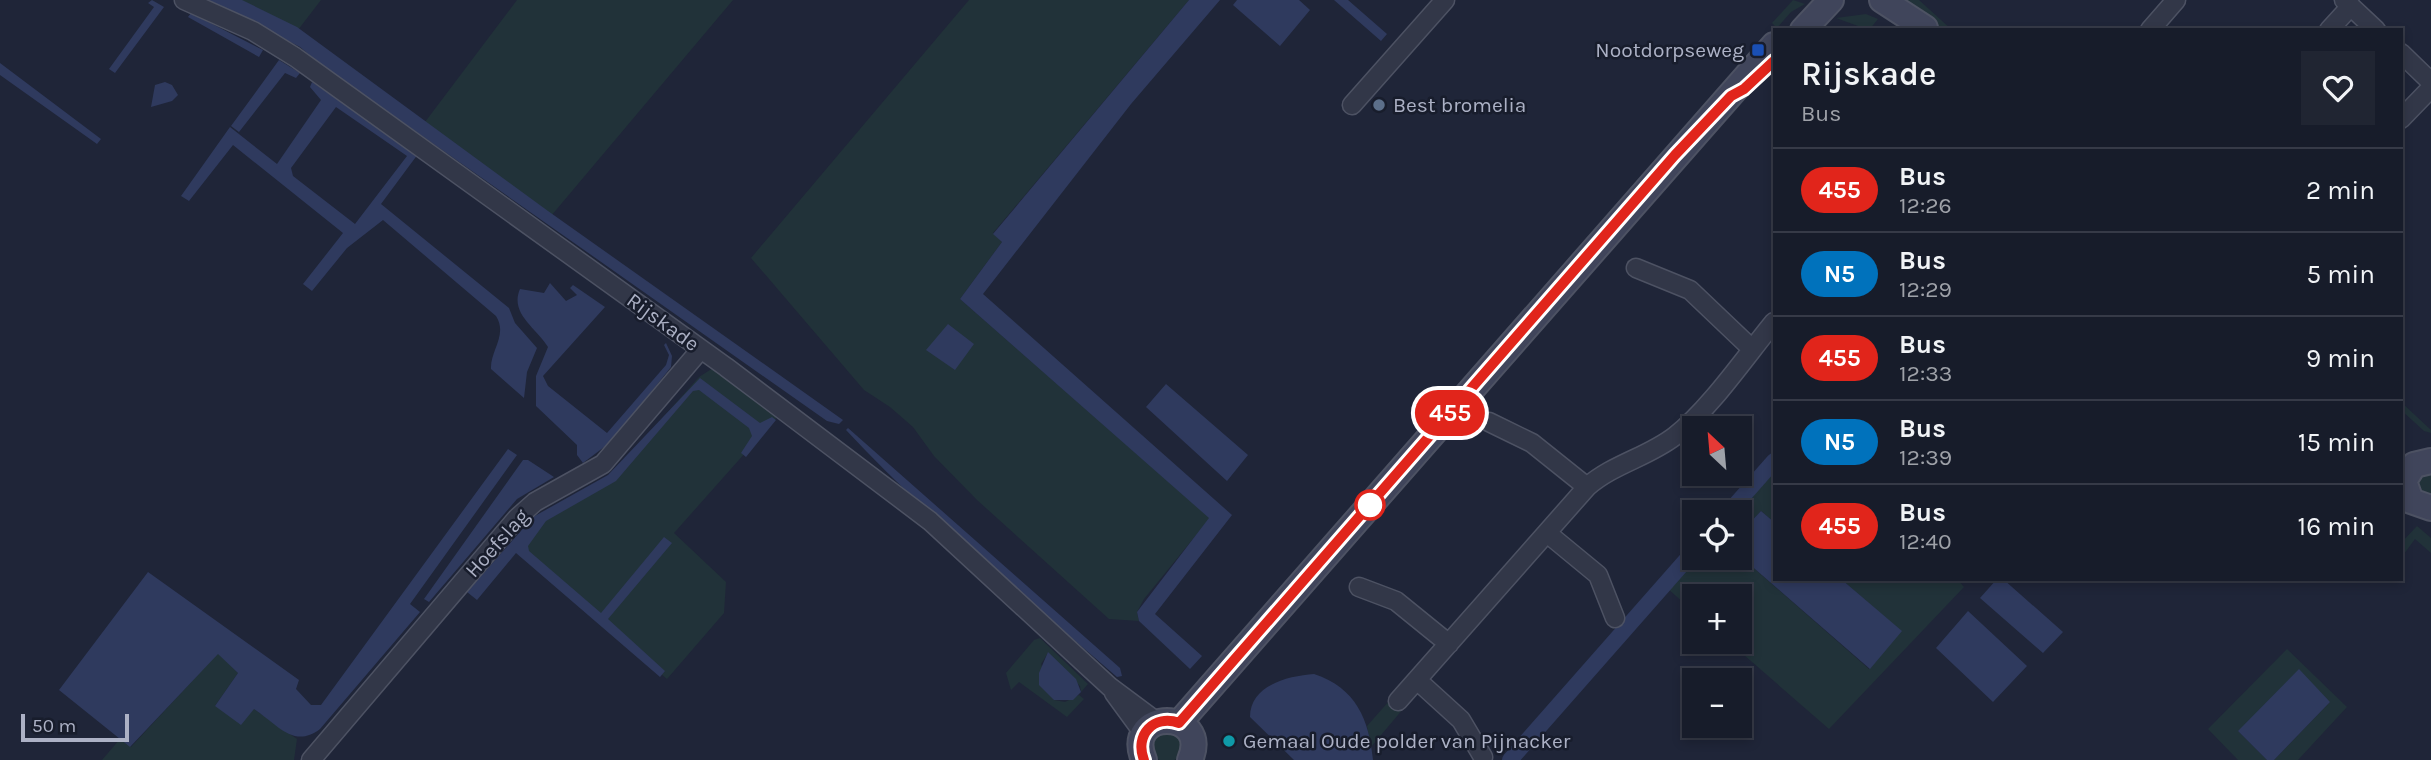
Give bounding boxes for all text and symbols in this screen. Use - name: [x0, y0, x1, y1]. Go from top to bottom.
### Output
- place label: Nootdorpseweg: [1595, 38, 1744, 62]
- marker: Nootdorpseweg: [1750, 42, 1766, 58]
- button: heart: [2301, 51, 2375, 125]
- text: Rijskade: [1801, 55, 1936, 93]
- place label: Best bromelia: [1393, 93, 1526, 117]
- marker: Best bromelia: [1371, 97, 1387, 113]
- text: Bus: [1801, 100, 1841, 127]
- text: Bus: [1899, 161, 1946, 192]
- text: 2 min: [2306, 175, 2375, 206]
- text: 455: [1818, 176, 1861, 204]
- text: 12:26: [1899, 192, 1952, 219]
- text: Bus: [1899, 245, 1946, 276]
- text: 5 min: [2306, 259, 2375, 290]
- text: N5: [1824, 260, 1855, 288]
- text: 12:29: [1899, 276, 1952, 303]
- street label: Rijskade: [622, 288, 704, 356]
- text: Bus: [1899, 329, 1946, 360]
- text: 9 min: [2306, 343, 2375, 374]
- text: 455: [1818, 344, 1861, 372]
- text: 12:33: [1899, 360, 1952, 387]
- line badge: 455: [1410, 390, 1490, 436]
- text: 455: [1429, 399, 1471, 427]
- text: Bus: [1899, 413, 1946, 444]
- north arrow: [1682, 416, 1752, 486]
- map controls: [1682, 416, 1752, 738]
- text: 15 min: [2298, 427, 2375, 458]
- text: N5: [1824, 428, 1855, 456]
- text: 12:39: [1899, 444, 1952, 471]
- unlabelled marker: [1355, 490, 1385, 520]
- text: Bus: [1899, 497, 1946, 528]
- button: locate: [1682, 500, 1752, 570]
- street label: Hoefslag: [460, 504, 534, 582]
- text: 16 min: [2298, 511, 2375, 542]
- text: 455: [1818, 512, 1861, 540]
- text: 12:40: [1899, 528, 1952, 555]
- button: +: [1682, 584, 1752, 654]
- button: −: [1682, 668, 1752, 738]
- scale bar: [21, 711, 130, 743]
- text: 50 m: [32, 715, 76, 737]
- place label: Gemaal Oude polder van Pijnacker: [1243, 729, 1571, 753]
- marker: Gemaal Oude polder van Pijnacker: [1221, 733, 1237, 749]

